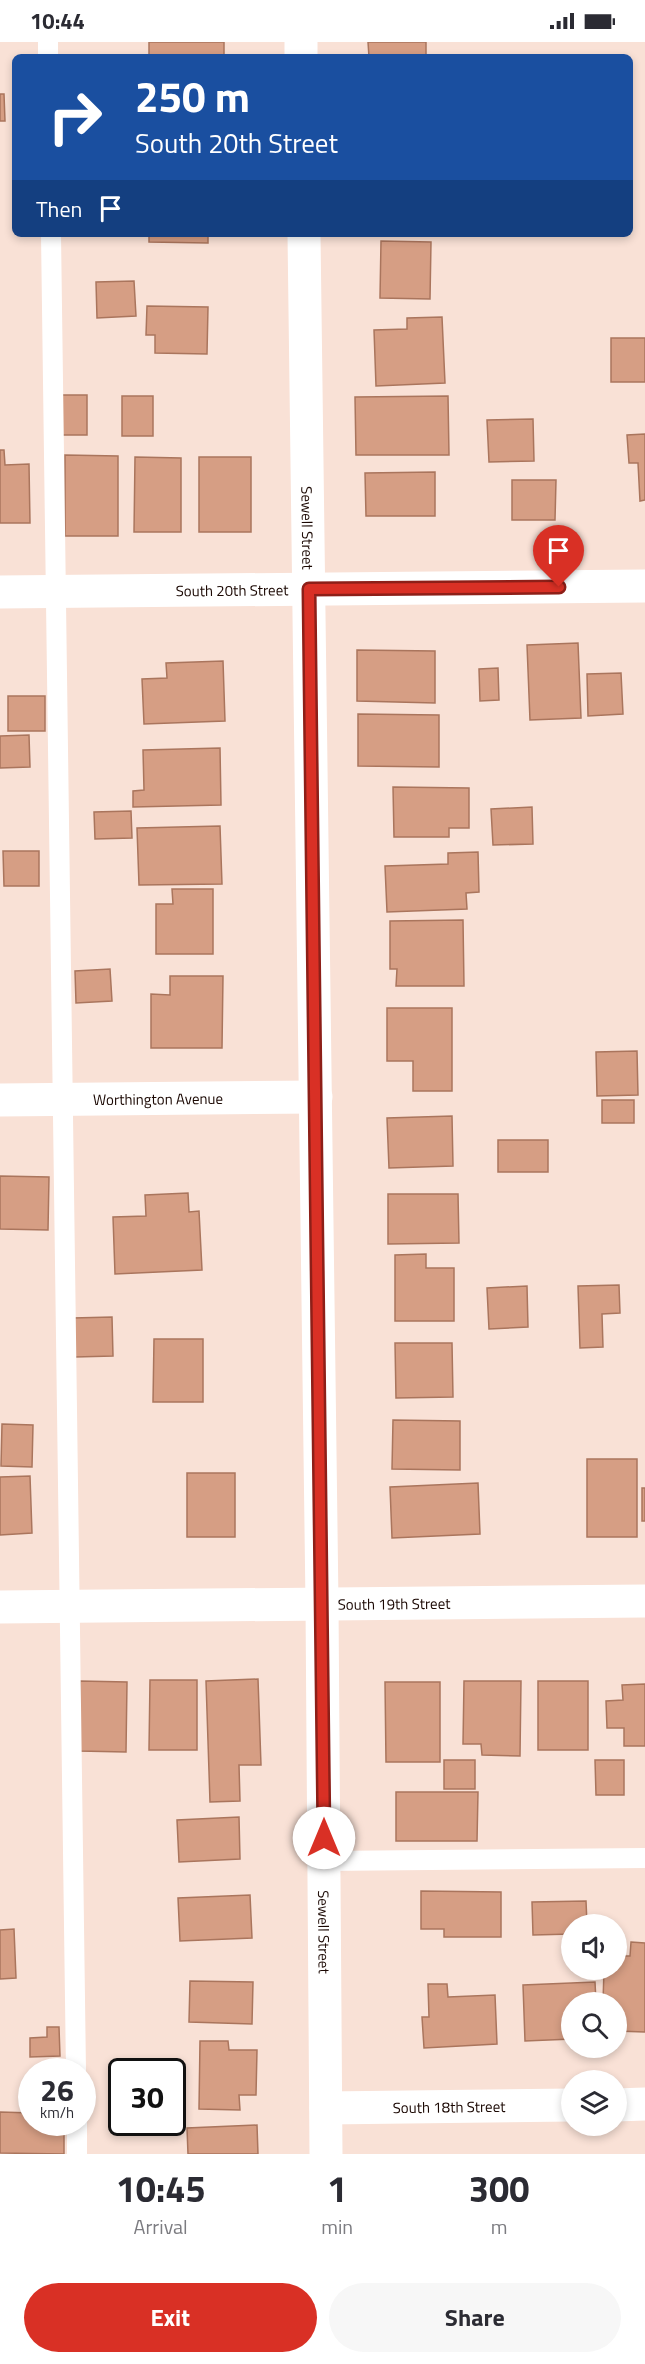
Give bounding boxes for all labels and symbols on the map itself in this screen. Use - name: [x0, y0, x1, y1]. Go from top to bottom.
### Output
- street label: Sewell Street: [296, 486, 320, 571]
- pin: [533, 525, 584, 587]
- street label: South 20th Street: [175, 578, 289, 602]
- street label: Worthington Avenue: [93, 1086, 223, 1111]
- street label: South 19th Street: [337, 1591, 451, 1615]
- position arrow: [292, 1806, 356, 1870]
- street label: Sewell Street: [313, 1890, 336, 1974]
- speed limit sign: 30: [108, 2058, 186, 2136]
- street label: South 18th Street: [392, 2094, 506, 2119]

